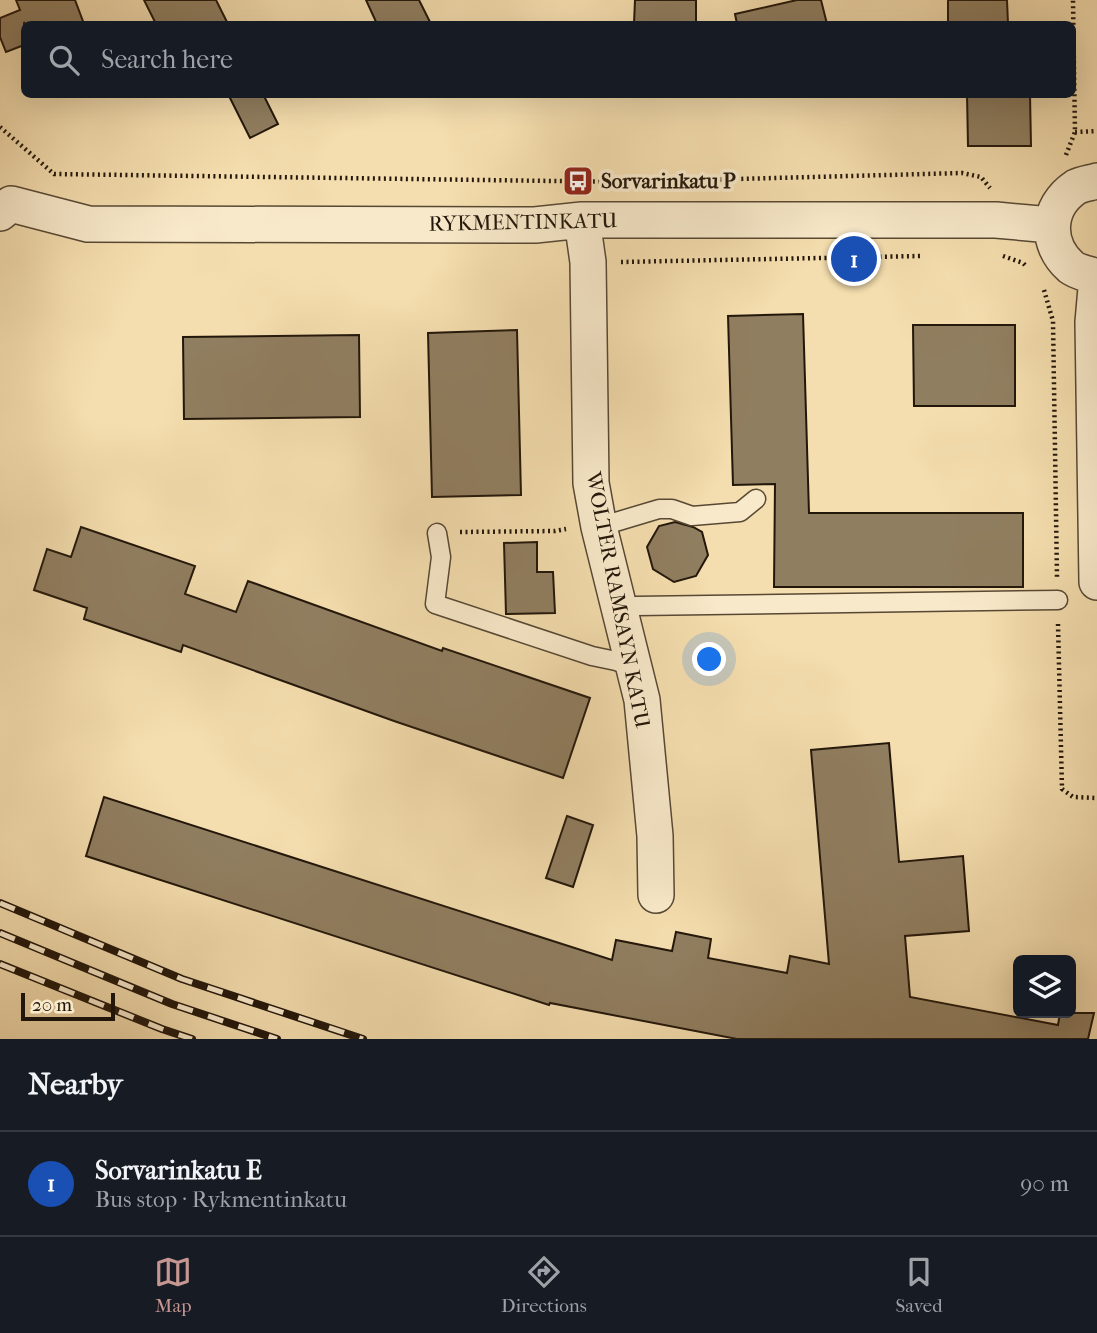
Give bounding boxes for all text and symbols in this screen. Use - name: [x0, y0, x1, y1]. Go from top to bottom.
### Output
- search box: [21, 21, 1076, 98]
- icon: search: [45, 41, 83, 79]
- text: Search here: [101, 44, 233, 75]
- bus stop icon: Sorvarinkatu P: [561, 164, 595, 198]
- place label: Sorvarinkatu P: [601, 169, 736, 193]
- street label: RYKMENTINKATU: [428, 208, 618, 236]
- pin: 1: [831, 233, 877, 285]
- street label: WOLTER RAMSAYN KATU: [581, 469, 655, 731]
- your location: [692, 642, 726, 676]
- map controls: [1013, 955, 1076, 1018]
- button: layers: [1013, 955, 1076, 1018]
- scale bar: [21, 990, 116, 1022]
- text: 20 m: [32, 994, 72, 1016]
- text: Nearby: [28, 1067, 123, 1102]
- text: Sorvarinkatu E: [95, 1155, 262, 1186]
- text: 1: [47, 1170, 55, 1197]
- text: 90 m: [1020, 1170, 1069, 1197]
- text: Bus stop · Rykmentinkatu: [95, 1186, 347, 1213]
- tab: Map: [154, 1253, 192, 1317]
- tab: Directions: [501, 1253, 587, 1317]
- tab: Saved: [895, 1253, 943, 1317]

